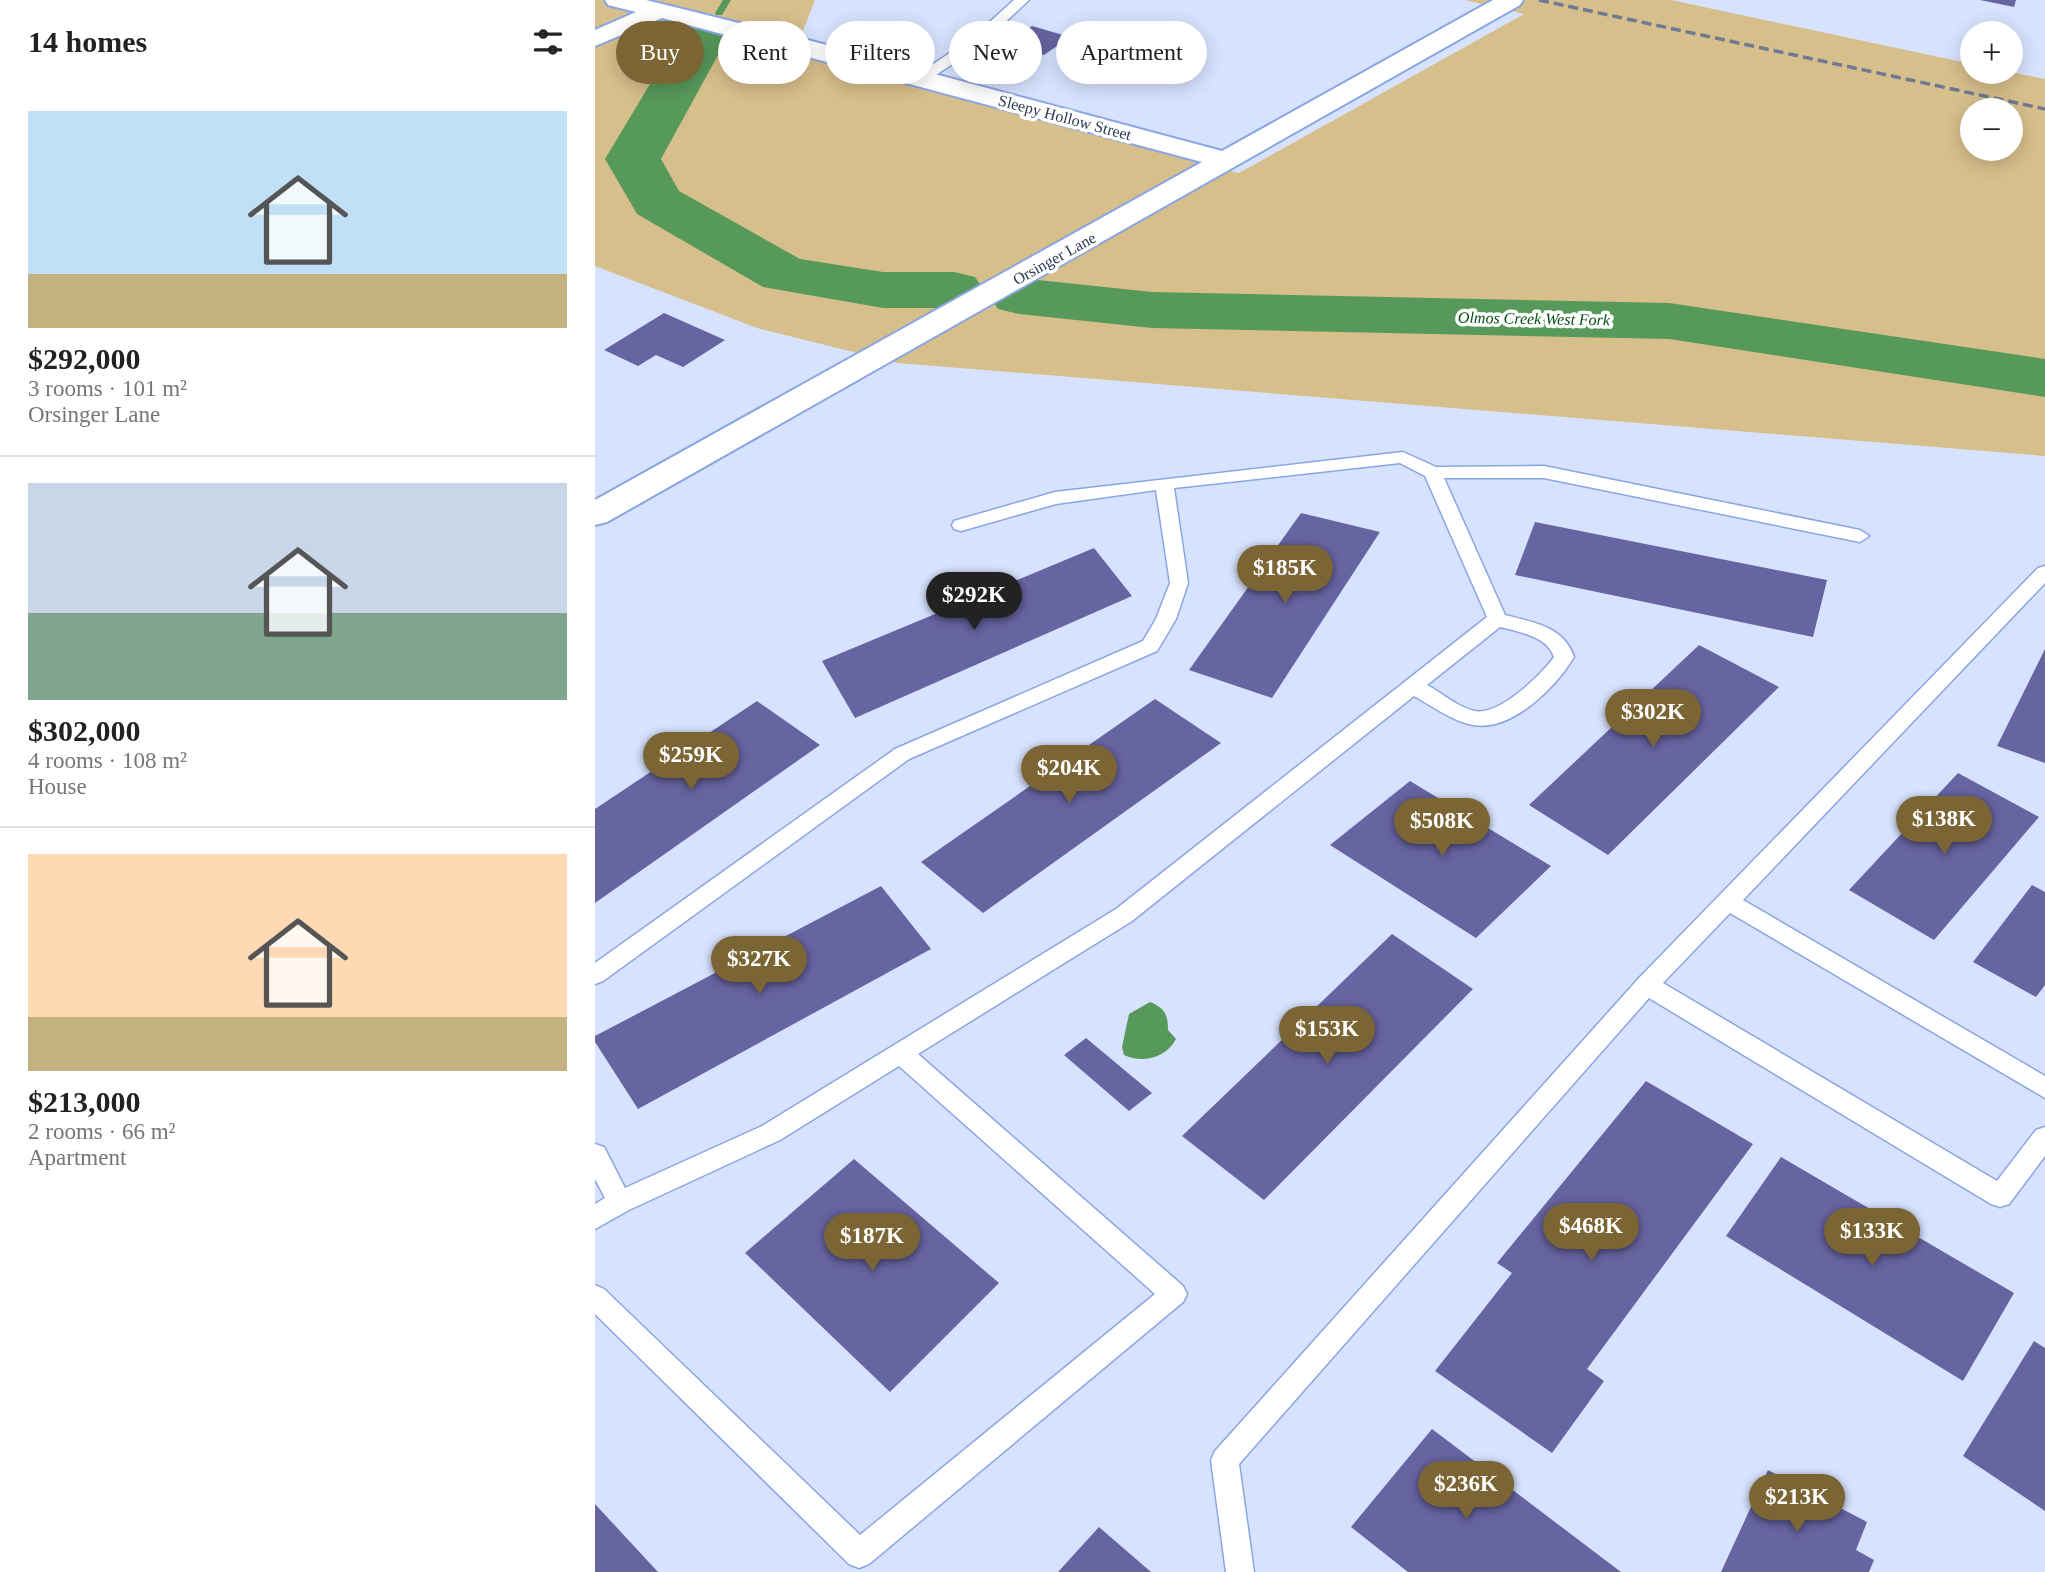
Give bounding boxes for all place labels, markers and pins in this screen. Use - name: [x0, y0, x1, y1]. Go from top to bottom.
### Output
- pin: $185K: [1236, 546, 1334, 605]
- pin: $292K: [925, 572, 1023, 632]
- pin: $302K: [1604, 690, 1702, 749]
- pin: $259K: [642, 732, 740, 792]
- pin: $204K: [1020, 746, 1118, 805]
- pin: $138K: [1895, 796, 1993, 856]
- pin: $508K: [1393, 798, 1491, 858]
- pin: $327K: [710, 936, 808, 996]
- pin: $153K: [1278, 1006, 1376, 1066]
- pin: $468K: [1542, 1204, 1640, 1263]
- pin: $133K: [1823, 1208, 1921, 1268]
- pin: $187K: [823, 1214, 921, 1273]
- pin: $236K: [1417, 1462, 1515, 1521]
- pin: $213K: [1748, 1474, 1846, 1534]

